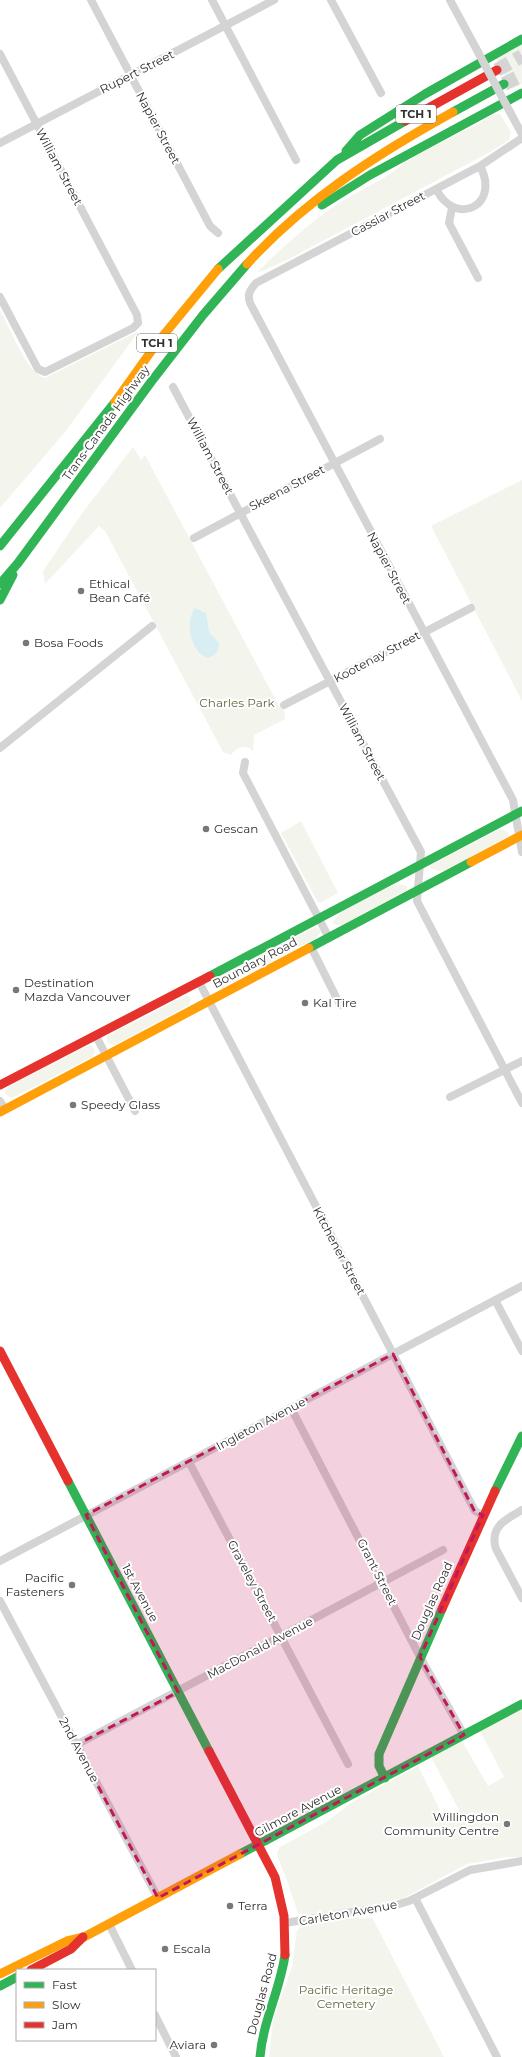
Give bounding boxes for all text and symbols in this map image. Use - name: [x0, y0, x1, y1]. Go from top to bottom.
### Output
- street label: Rupert Street: [97, 46, 177, 97]
- street label: Napier Street: [133, 89, 184, 167]
- road number: TCH 1: [396, 105, 436, 123]
- street label: William Street: [33, 126, 86, 208]
- street label: Cassiar Street: [348, 188, 427, 239]
- road number: TCH 1: [137, 334, 177, 352]
- street label: Trans-Canada Highway: [59, 362, 153, 483]
- street label: William Street: [184, 415, 237, 497]
- street label: Skeena Street: [246, 461, 327, 514]
- street label: Napier Street: [364, 529, 415, 607]
- place label: Ethical Bean Café: [89, 576, 150, 605]
- marker: Ethical Bean Café: [76, 586, 86, 596]
- street label: Kootenay Street: [331, 627, 423, 686]
- place label: Bosa Foods: [34, 635, 103, 650]
- marker: Bosa Foods: [21, 638, 31, 648]
- park label: Charles Park: [199, 695, 275, 710]
- street label: William Street: [336, 701, 389, 783]
- place label: Gescan: [214, 821, 258, 836]
- marker: Gescan: [201, 824, 211, 834]
- street label: Boundary Road: [210, 934, 300, 991]
- place label: Destination Mazda Vancouver: [24, 975, 131, 1004]
- marker: Destination Mazda Vancouver: [11, 985, 21, 995]
- place label: Kal Tire: [313, 995, 357, 1010]
- marker: Kal Tire: [300, 998, 310, 1008]
- place label: Speedy Glass: [81, 1097, 160, 1112]
- marker: Speedy Glass: [68, 1100, 78, 1110]
- street label: Kitchener Street: [310, 1204, 369, 1298]
- street label: Ingleton Avenue: [213, 1394, 308, 1453]
- street label: Grant Street: [354, 1536, 401, 1608]
- street label: Graveley Street: [225, 1537, 280, 1624]
- street label: Douglas Road: [408, 1559, 456, 1642]
- street label: 1st Avenue: [119, 1561, 162, 1624]
- place label: Pacific Fasteners: [6, 1570, 64, 1599]
- marker: Pacific Fasteners: [67, 1580, 77, 1590]
- street label: MacDonald Avenue: [204, 1613, 315, 1682]
- street label: 2nd Avenue: [56, 1715, 103, 1785]
- street label: Gilmore Avenue: [252, 1781, 344, 1840]
- place label: Willingdon Community Centre: [384, 1809, 499, 1838]
- marker: Willingdon Community Centre: [502, 1819, 512, 1829]
- street label: Carleton Avenue: [298, 1896, 398, 1929]
- place label: Terra: [238, 1898, 268, 1913]
- marker: Terra: [225, 1901, 235, 1911]
- place label: Escala: [173, 1941, 211, 1956]
- marker: Escala: [160, 1944, 170, 1954]
- street label: Douglas Road: [243, 1951, 280, 2037]
- legend: [16, 1969, 156, 2041]
- text: Fast: [52, 1977, 77, 1992]
- park label: Pacific Heritage Cemetery: [299, 1982, 393, 2011]
- text: Slow: [52, 1997, 81, 2012]
- text: Jam: [51, 2017, 78, 2032]
- place label: Aviara: [169, 2037, 206, 2052]
- marker: Aviara: [209, 2040, 219, 2050]

